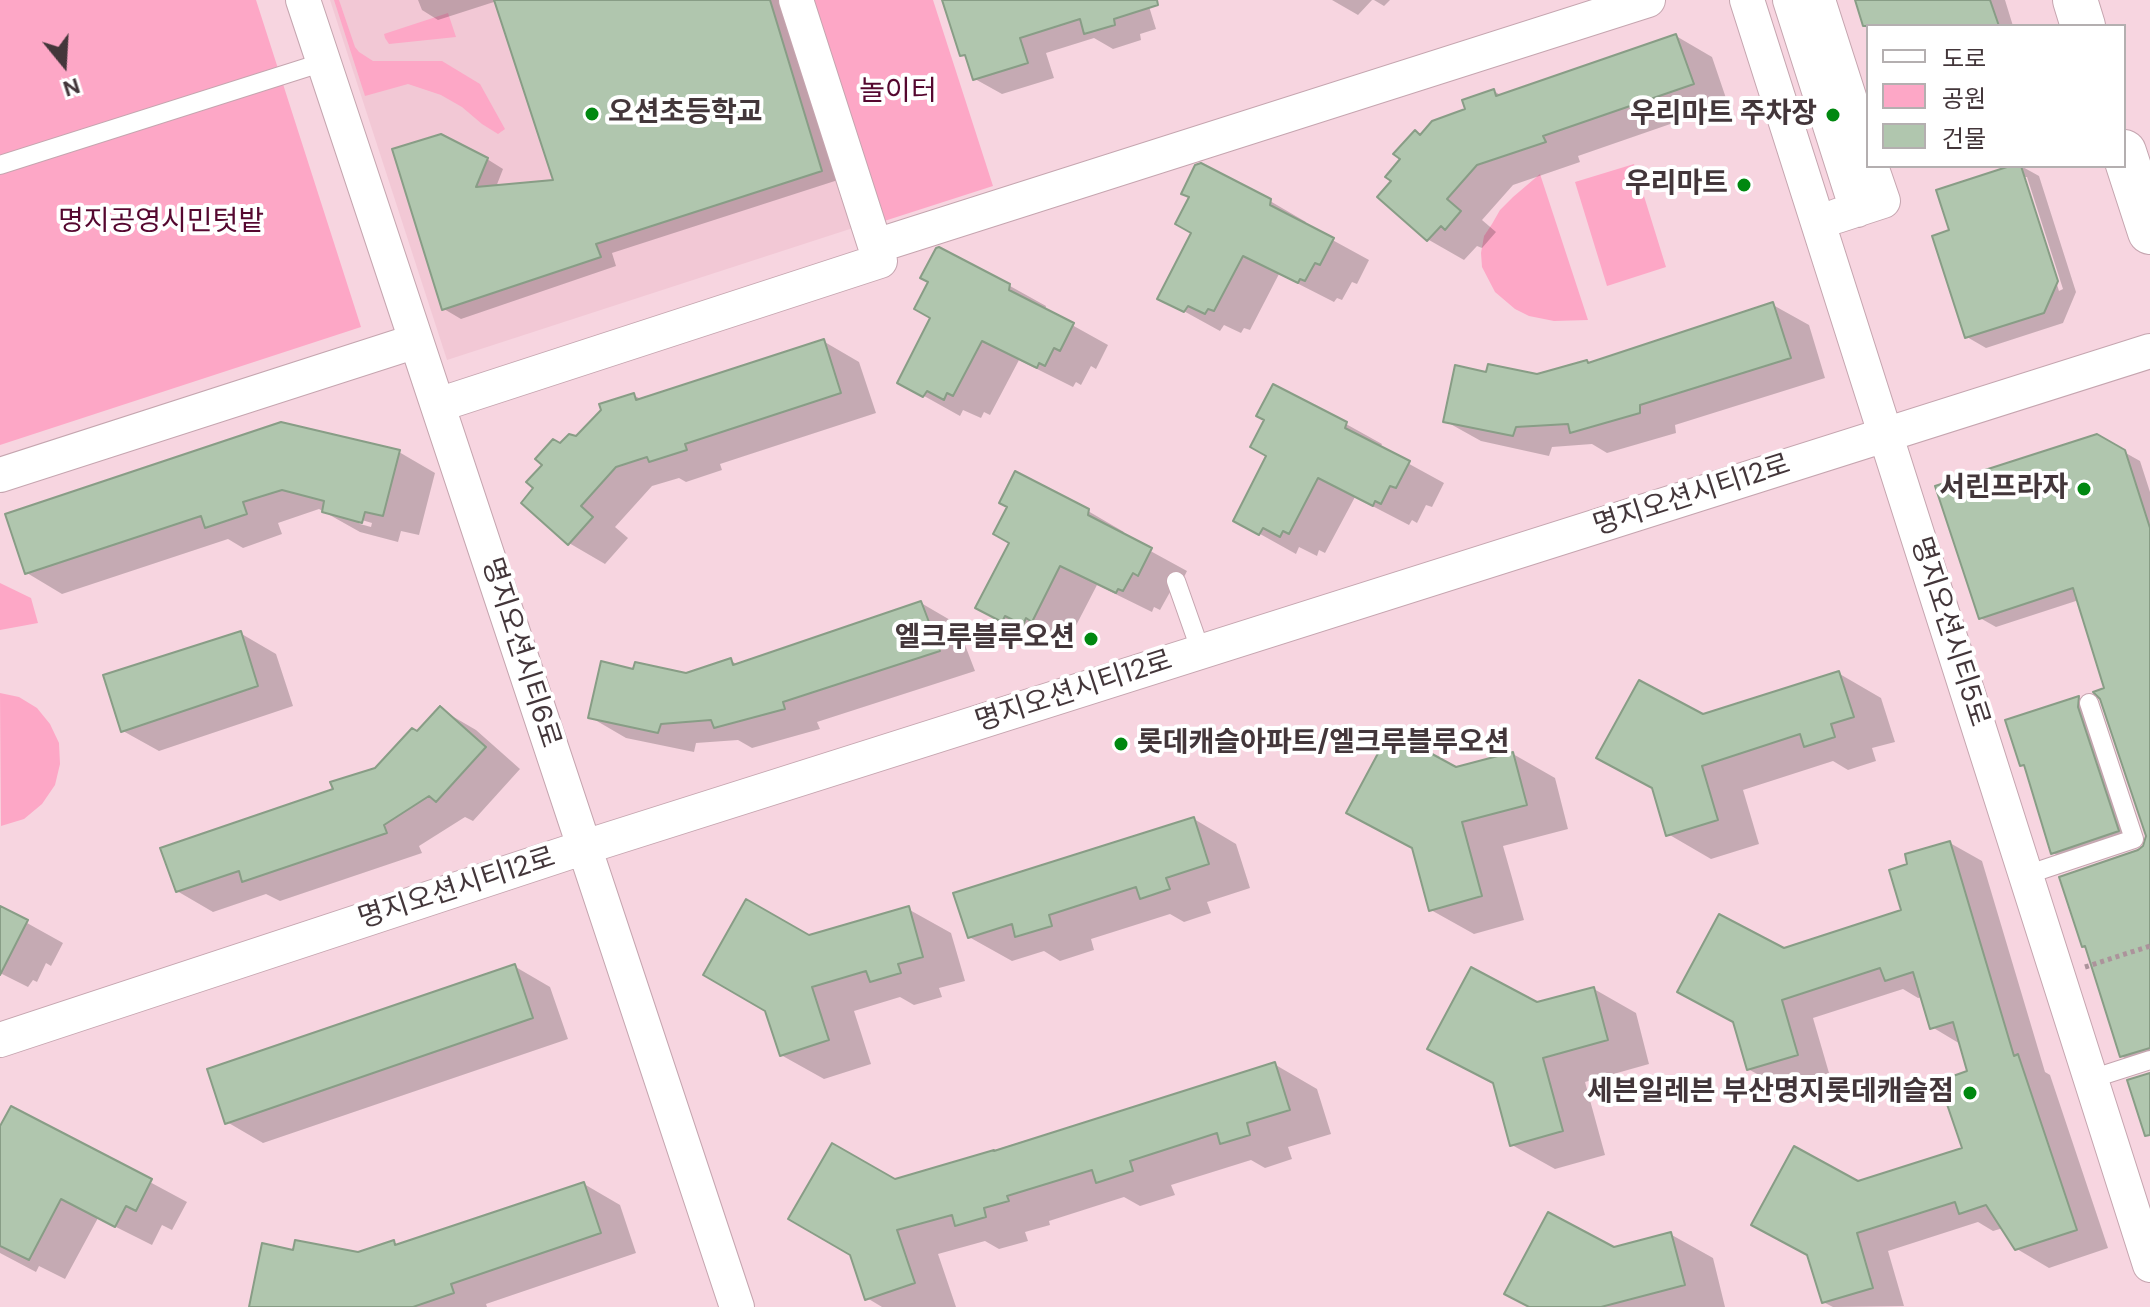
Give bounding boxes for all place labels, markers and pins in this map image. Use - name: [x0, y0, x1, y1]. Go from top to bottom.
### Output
- place label: 오션초등학교: [608, 97, 763, 131]
- place label: 우리마트 주차장: [1630, 98, 1817, 132]
- marker: 오션초등학교: [583, 105, 601, 123]
- marker: 우리마트 주차장: [1824, 106, 1842, 124]
- place label: 우리마트: [1625, 168, 1728, 202]
- marker: 우리마트: [1735, 176, 1753, 194]
- place label: 서린프라자: [1939, 472, 2068, 506]
- marker: 서린프라자: [2075, 480, 2093, 498]
- place label: 엘크루블루오션: [895, 622, 1075, 656]
- marker: 엘크루블루오션: [1082, 630, 1100, 648]
- place label: 롯데캐슬아파트/엘크루블루오션: [1137, 727, 1510, 761]
- marker: 롯데캐슬아파트/엘크루블루오션: [1112, 735, 1130, 753]
- place label: 세븐일레븐 부산명지롯데캐슬점: [1587, 1076, 1954, 1110]
- marker: 세븐일레븐 부산명지롯데캐슬점: [1961, 1084, 1979, 1102]

